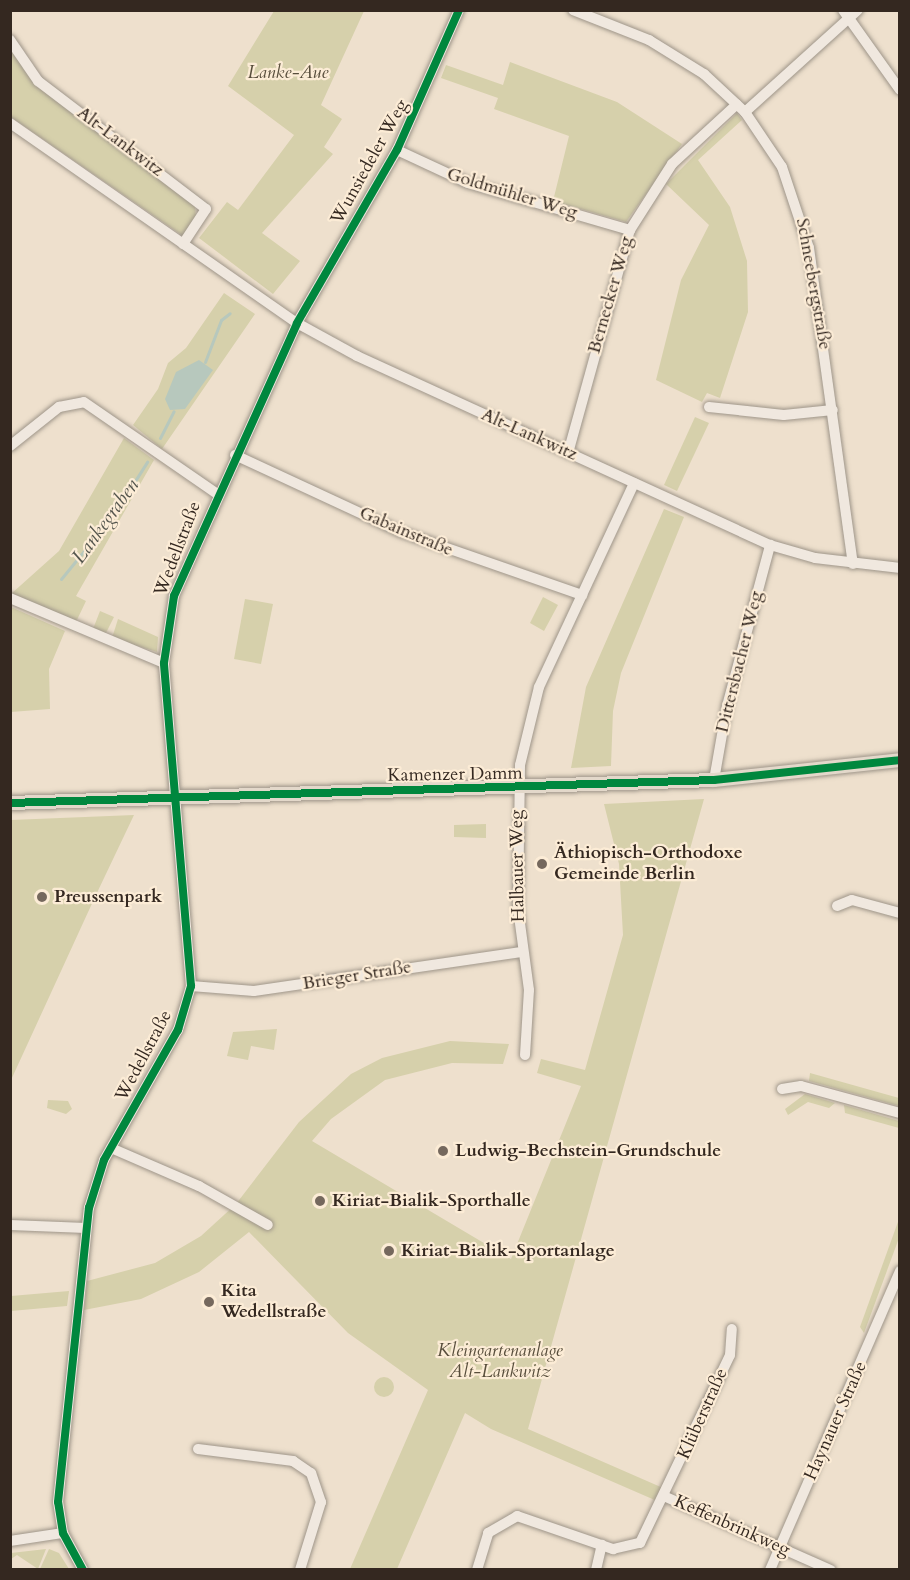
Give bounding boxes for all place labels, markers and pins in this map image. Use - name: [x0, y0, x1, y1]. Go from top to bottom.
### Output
- place label: Äthiopisch-Orthodoxe Gemeinde Berlin: [554, 843, 743, 886]
- marker: Äthiopisch-Orthodoxe Gemeinde Berlin: [535, 857, 549, 871]
- place label: Preussenpark: [54, 886, 162, 908]
- marker: Preussenpark: [35, 890, 49, 904]
- place label: Ludwig-Bechstein-Grundschule: [455, 1140, 721, 1162]
- marker: Ludwig-Bechstein-Grundschule: [436, 1144, 450, 1158]
- place label: Kiriat-Bialik-Sporthalle: [332, 1190, 531, 1212]
- marker: Kiriat-Bialik-Sporthalle: [313, 1194, 327, 1208]
- place label: Kiriat-Bialik-Sportanlage: [401, 1240, 615, 1262]
- marker: Kiriat-Bialik-Sportanlage: [382, 1244, 396, 1258]
- place label: Kita Wedellstraße: [221, 1281, 326, 1324]
- marker: Kita Wedellstraße: [202, 1295, 216, 1309]

